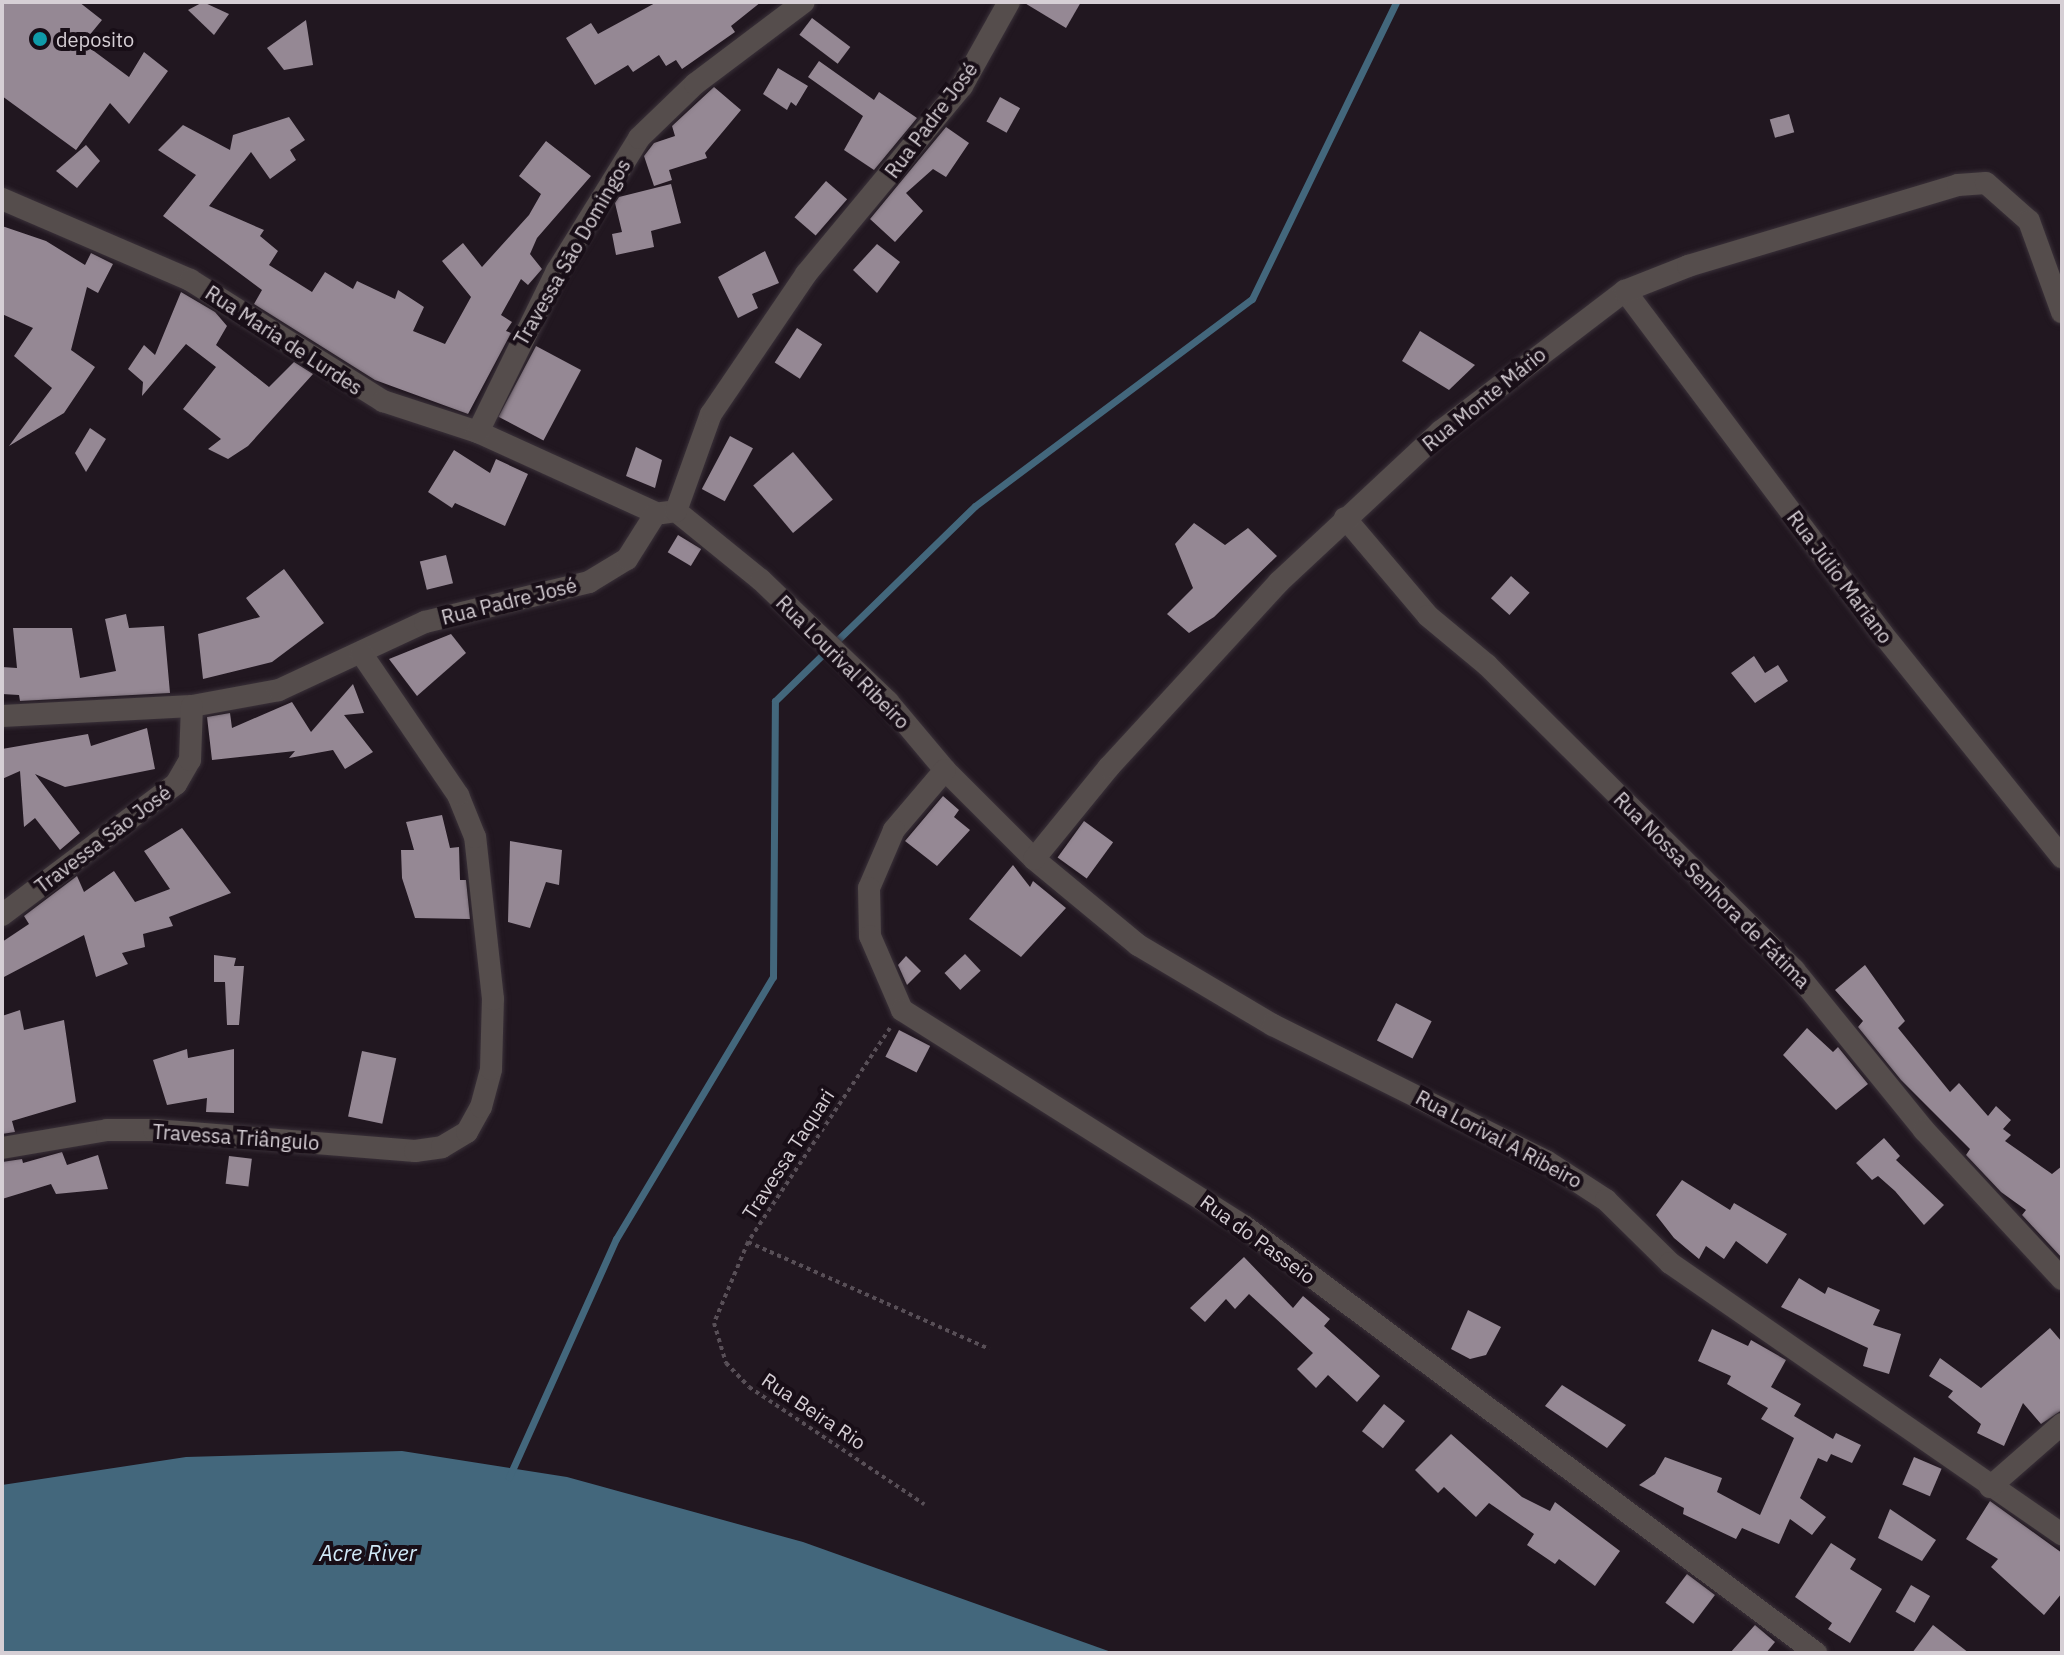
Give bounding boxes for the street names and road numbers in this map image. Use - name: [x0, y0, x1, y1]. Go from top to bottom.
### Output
- street label: Rua Padre José: [880, 57, 982, 183]
- street label: Travessa São Domingos: [509, 154, 635, 350]
- street label: Rua Maria de Lurdes: [201, 280, 367, 400]
- street label: Rua Monte Mário: [1418, 342, 1550, 456]
- street label: Rua Júlio Mariano: [1782, 506, 1898, 648]
- street label: Rua Padre José: [439, 573, 579, 629]
- street label: Rua Lourival Ribeiro: [771, 590, 915, 734]
- street label: Travessa São José: [30, 780, 176, 898]
- street label: Rua Nossa Senhora de Fátima: [1609, 787, 1815, 993]
- street label: Travessa Taquari: [737, 1084, 839, 1224]
- street label: Rua Lorival A Ribeiro: [1412, 1085, 1586, 1193]
- street label: Travessa Triângulo: [152, 1119, 320, 1155]
- street label: Rua do Passeio: [1196, 1189, 1320, 1289]
- street label: Rua Beira Rio: [757, 1367, 871, 1455]

